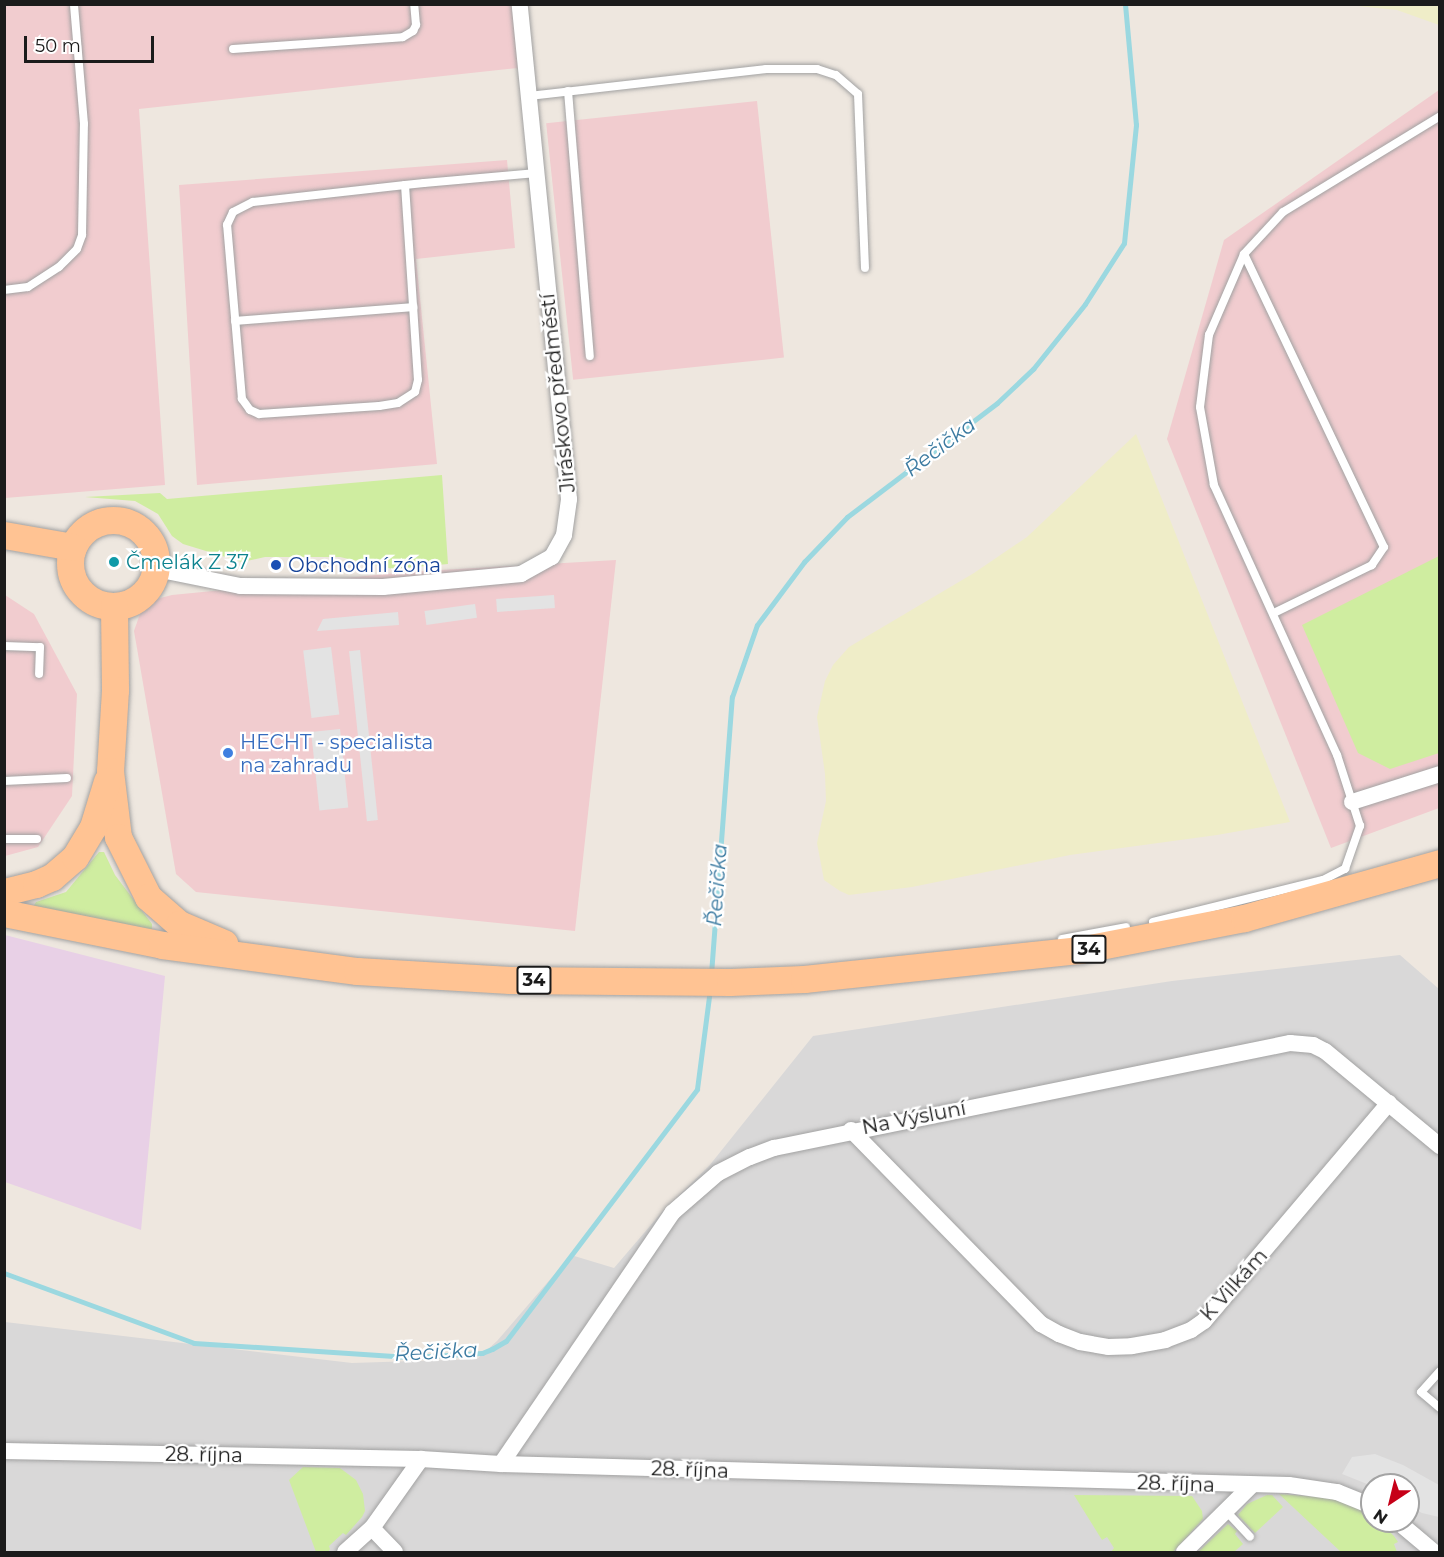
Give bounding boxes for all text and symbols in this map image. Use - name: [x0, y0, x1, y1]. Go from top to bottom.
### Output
- scale bar: [27, 24, 158, 62]
- text: 50 m: [35, 35, 81, 57]
- street label: Jiráskovo předměstí: [536, 292, 580, 494]
- water label: Řečička: [899, 412, 981, 482]
- place label: Čmelák Z 37: [126, 550, 249, 574]
- place label: Obchodní zóna: [288, 553, 441, 577]
- marker: Čmelák Z 37: [107, 555, 121, 569]
- marker: Obchodní zóna: [269, 558, 283, 572]
- place label: HECHT - specialista na zahradu: [240, 730, 433, 777]
- marker: HECHT - specialista na zahradu: [221, 746, 235, 760]
- water label: Řečička: [702, 843, 732, 927]
- road number: 34: [1071, 934, 1107, 964]
- road number: 34: [516, 965, 552, 995]
- street label: Na Výsluní: [860, 1096, 968, 1140]
- street label: K Vilkám: [1195, 1244, 1273, 1326]
- water label: Řečička: [394, 1337, 478, 1367]
- street label: 28. října: [165, 1442, 243, 1468]
- street label: 28. října: [651, 1457, 729, 1483]
- street label: 28. října: [1137, 1471, 1215, 1497]
- north arrow: [1360, 1473, 1420, 1533]
- text: N: [1370, 1505, 1391, 1528]

